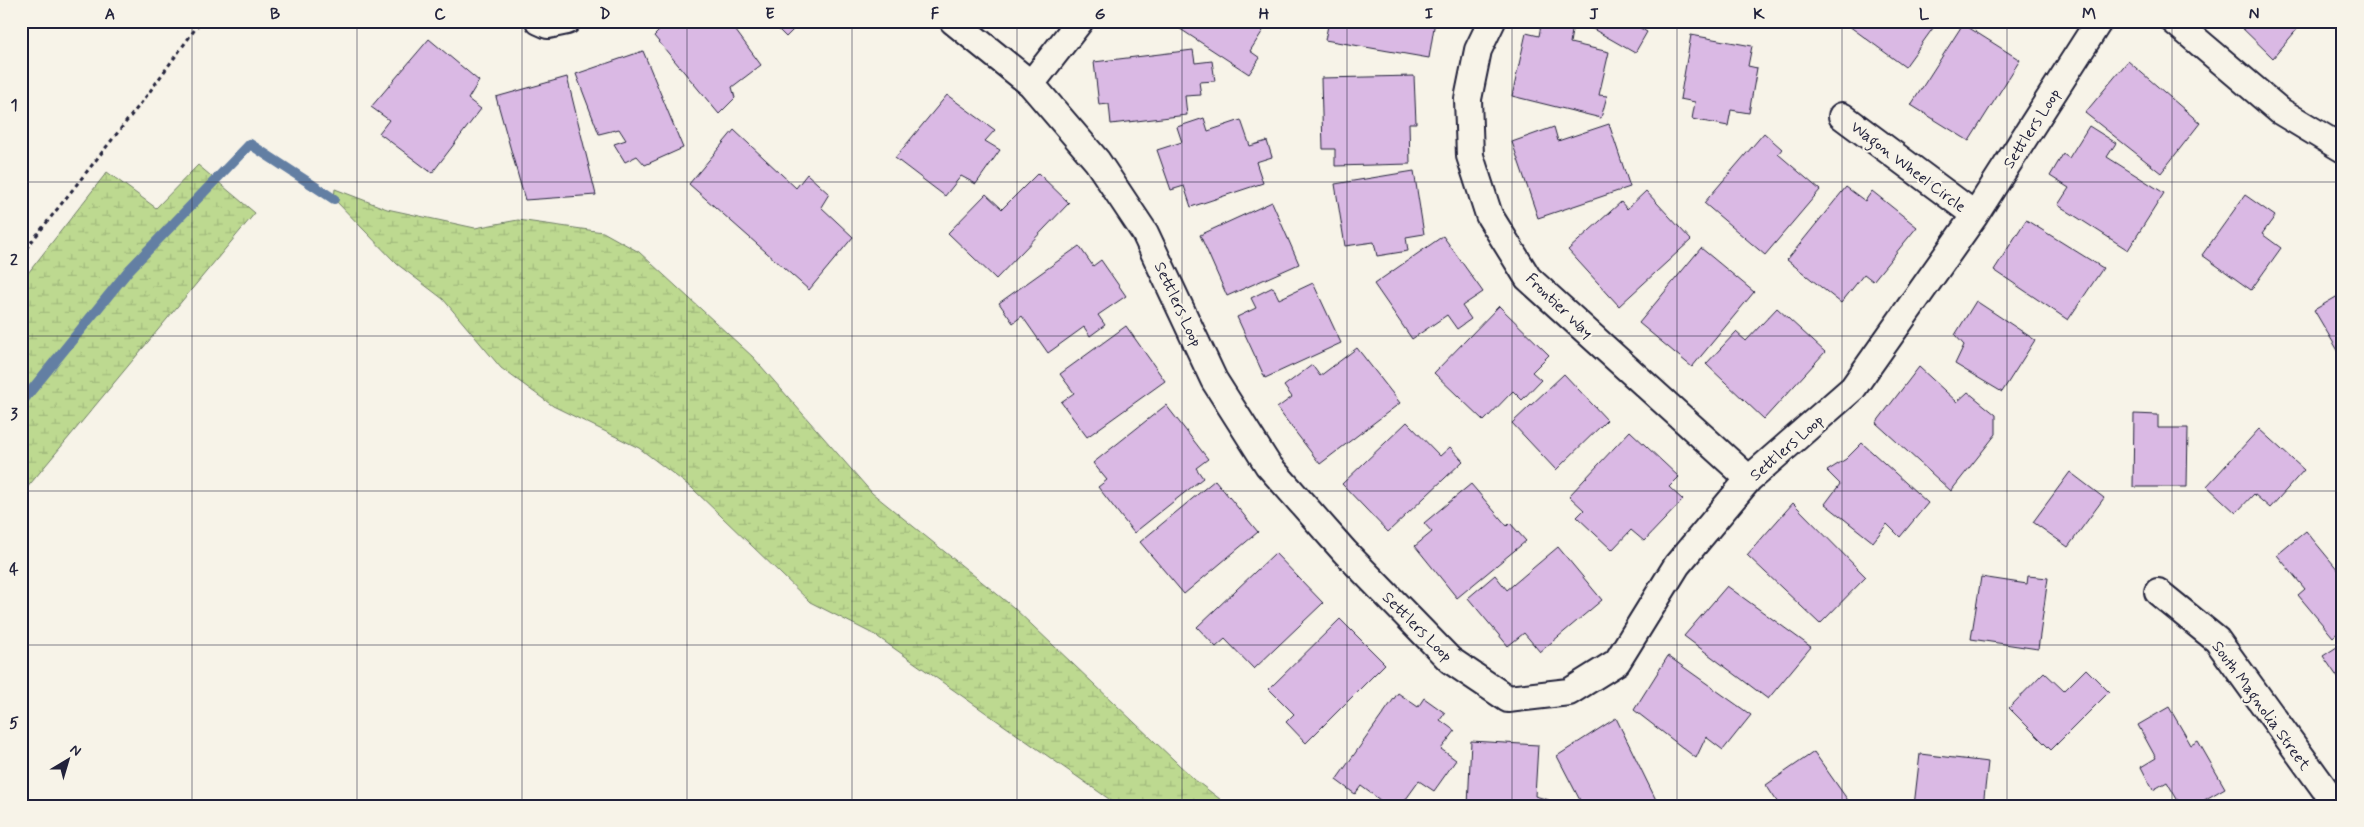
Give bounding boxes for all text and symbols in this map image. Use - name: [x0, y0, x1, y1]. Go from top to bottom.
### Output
- text: A: [105, 4, 115, 25]
- text: B: [270, 4, 280, 25]
- text: C: [434, 4, 446, 25]
- text: D: [599, 4, 611, 25]
- text: E: [765, 4, 775, 25]
- text: F: [931, 4, 940, 25]
- text: G: [1095, 4, 1106, 25]
- text: H: [1259, 4, 1270, 25]
- text: I: [1425, 4, 1434, 25]
- text: J: [1589, 4, 1599, 25]
- text: K: [1753, 4, 1765, 25]
- text: L: [1919, 4, 1930, 25]
- text: M: [2082, 4, 2096, 25]
- text: N: [2249, 4, 2259, 25]
- street label: Settlers Loop: [1999, 85, 2066, 173]
- text: 1: [10, 95, 18, 116]
- street label: Wagon Wheel Circle: [1845, 117, 1970, 218]
- text: 2: [10, 250, 18, 271]
- street label: Settlers Loop: [1149, 259, 1206, 350]
- street label: Frontier Way: [1521, 269, 1597, 343]
- text: 3: [10, 404, 18, 425]
- street label: Settlers Loop: [1746, 410, 1828, 486]
- text: 4: [9, 559, 19, 580]
- street label: Settlers Loop: [1377, 587, 1457, 667]
- street label: South Magnolia Street: [2206, 637, 2315, 776]
- text: 5: [9, 713, 19, 734]
- north arrow: [42, 734, 92, 784]
- text: N: [66, 741, 85, 761]

